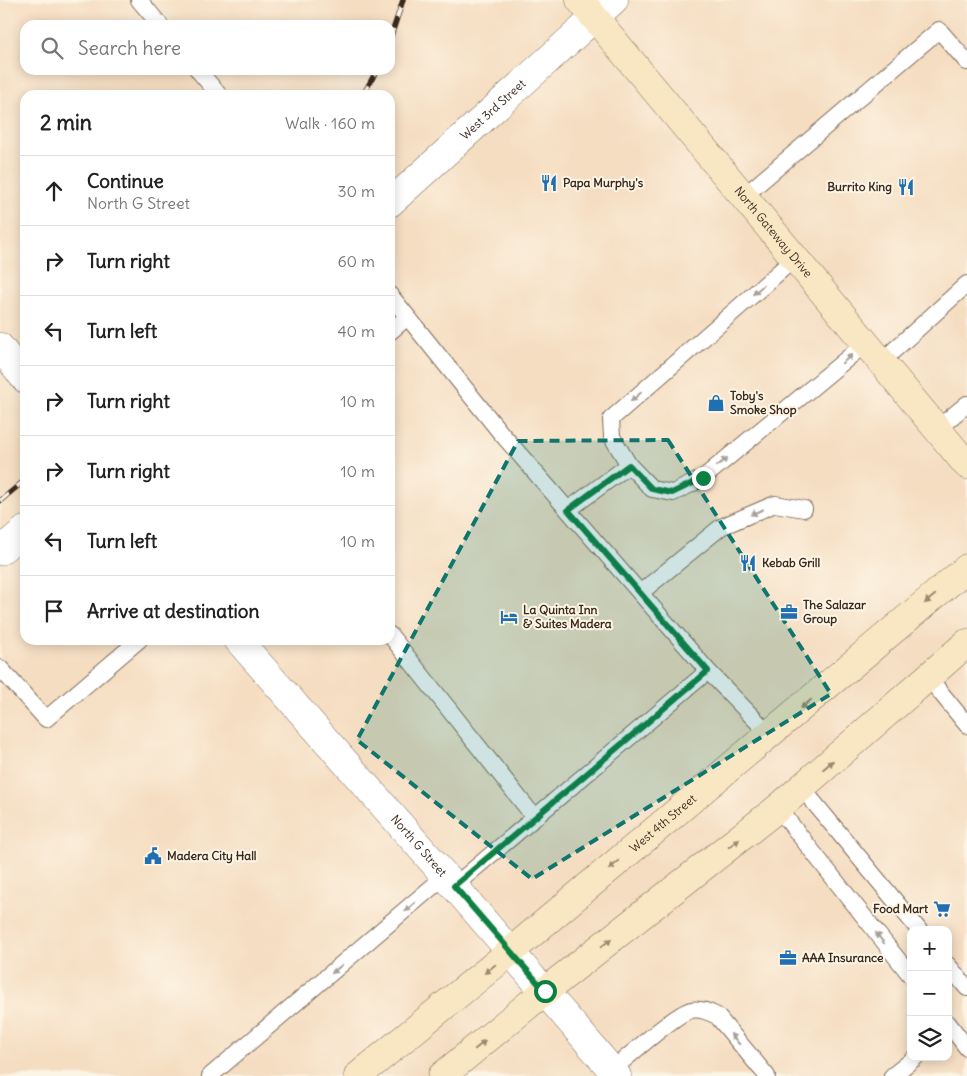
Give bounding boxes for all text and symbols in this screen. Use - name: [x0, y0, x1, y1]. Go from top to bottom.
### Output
- search box: [20, 20, 395, 75]
- icon: search: [38, 34, 66, 62]
- text: Search here: [78, 36, 181, 60]
- street label: West 3rd Street: [457, 76, 528, 143]
- text: 2 min: [40, 109, 92, 136]
- text: Walk · 160 m: [285, 113, 375, 133]
- text: Continue: [87, 169, 164, 193]
- restaurant icon: Papa Murphy's: [539, 173, 559, 193]
- place label: Papa Murphy's: [563, 175, 644, 191]
- icon: ahead: [40, 177, 68, 205]
- restaurant icon: Burrito King: [896, 177, 916, 197]
- place label: Burrito King: [827, 179, 892, 195]
- text: 30 m: [338, 181, 375, 201]
- street label: North Gateway Drive: [731, 183, 816, 280]
- text: North G Street: [87, 193, 190, 213]
- icon: right: [40, 247, 68, 275]
- text: Turn right: [87, 249, 170, 273]
- text: 60 m: [337, 251, 375, 271]
- one-way arrow: [752, 284, 765, 295]
- icon: left: [40, 317, 68, 345]
- text: Turn left: [87, 319, 157, 343]
- text: 40 m: [337, 321, 375, 341]
- one-way arrow: [840, 353, 853, 364]
- icon: right: [40, 387, 68, 415]
- place label: Toby's Smoke Shop: [730, 388, 797, 418]
- text: Turn right: [87, 389, 170, 413]
- text: 10 m: [340, 391, 375, 411]
- one-way arrow: [631, 391, 643, 403]
- shop icon: Toby's Smoke Shop: [706, 393, 726, 413]
- icon: right: [40, 457, 68, 485]
- one-way arrow: [715, 457, 728, 468]
- text: Turn right: [87, 459, 170, 483]
- text: 10 m: [340, 461, 375, 481]
- route end: [692, 467, 715, 490]
- one-way arrow: [750, 508, 764, 516]
- icon: left: [40, 527, 68, 555]
- text: Turn left: [87, 529, 157, 553]
- text: 10 m: [340, 531, 375, 551]
- restaurant icon: Kebab Grill: [738, 553, 758, 573]
- place label: Kebab Grill: [762, 555, 820, 570]
- one-way arrow: [924, 594, 937, 605]
- icon: arrive: [40, 597, 68, 625]
- place label: The Salazar Group: [803, 597, 866, 627]
- text: Arrive at destination: [87, 599, 260, 623]
- place label: La Quinta Inn & Suites Madera: [523, 602, 612, 631]
- office icon: The Salazar Group: [779, 602, 799, 622]
- hotel icon: La Quinta Inn & Suites Madera: [499, 607, 519, 627]
- one-way arrow: [800, 699, 813, 710]
- one-way arrow: [821, 759, 834, 770]
- street label: West 4th Street: [626, 791, 699, 855]
- street label: North G Street: [388, 812, 450, 880]
- one-way arrow: [727, 837, 740, 848]
- public building icon: Madera City Hall: [143, 846, 163, 866]
- place label: Madera City Hall: [167, 848, 257, 864]
- one-way arrow: [609, 859, 621, 871]
- supermarket icon: Food Mart: [932, 899, 952, 919]
- one-way arrow: [403, 901, 416, 912]
- place label: Food Mart: [873, 901, 929, 916]
- map controls: [907, 926, 952, 1061]
- button: +: [907, 926, 952, 971]
- one-way arrow: [875, 931, 886, 944]
- one-way arrow: [600, 937, 613, 948]
- office icon: AAA Insurance: [778, 948, 798, 968]
- place label: AAA Insurance: [802, 950, 884, 965]
- one-way arrow: [331, 963, 344, 974]
- one-way arrow: [483, 964, 496, 975]
- button: −: [907, 971, 952, 1016]
- route start: [534, 980, 557, 1003]
- button: layers: [907, 1016, 952, 1061]
- one-way arrow: [730, 1032, 741, 1045]
- one-way arrow: [473, 1039, 486, 1050]

